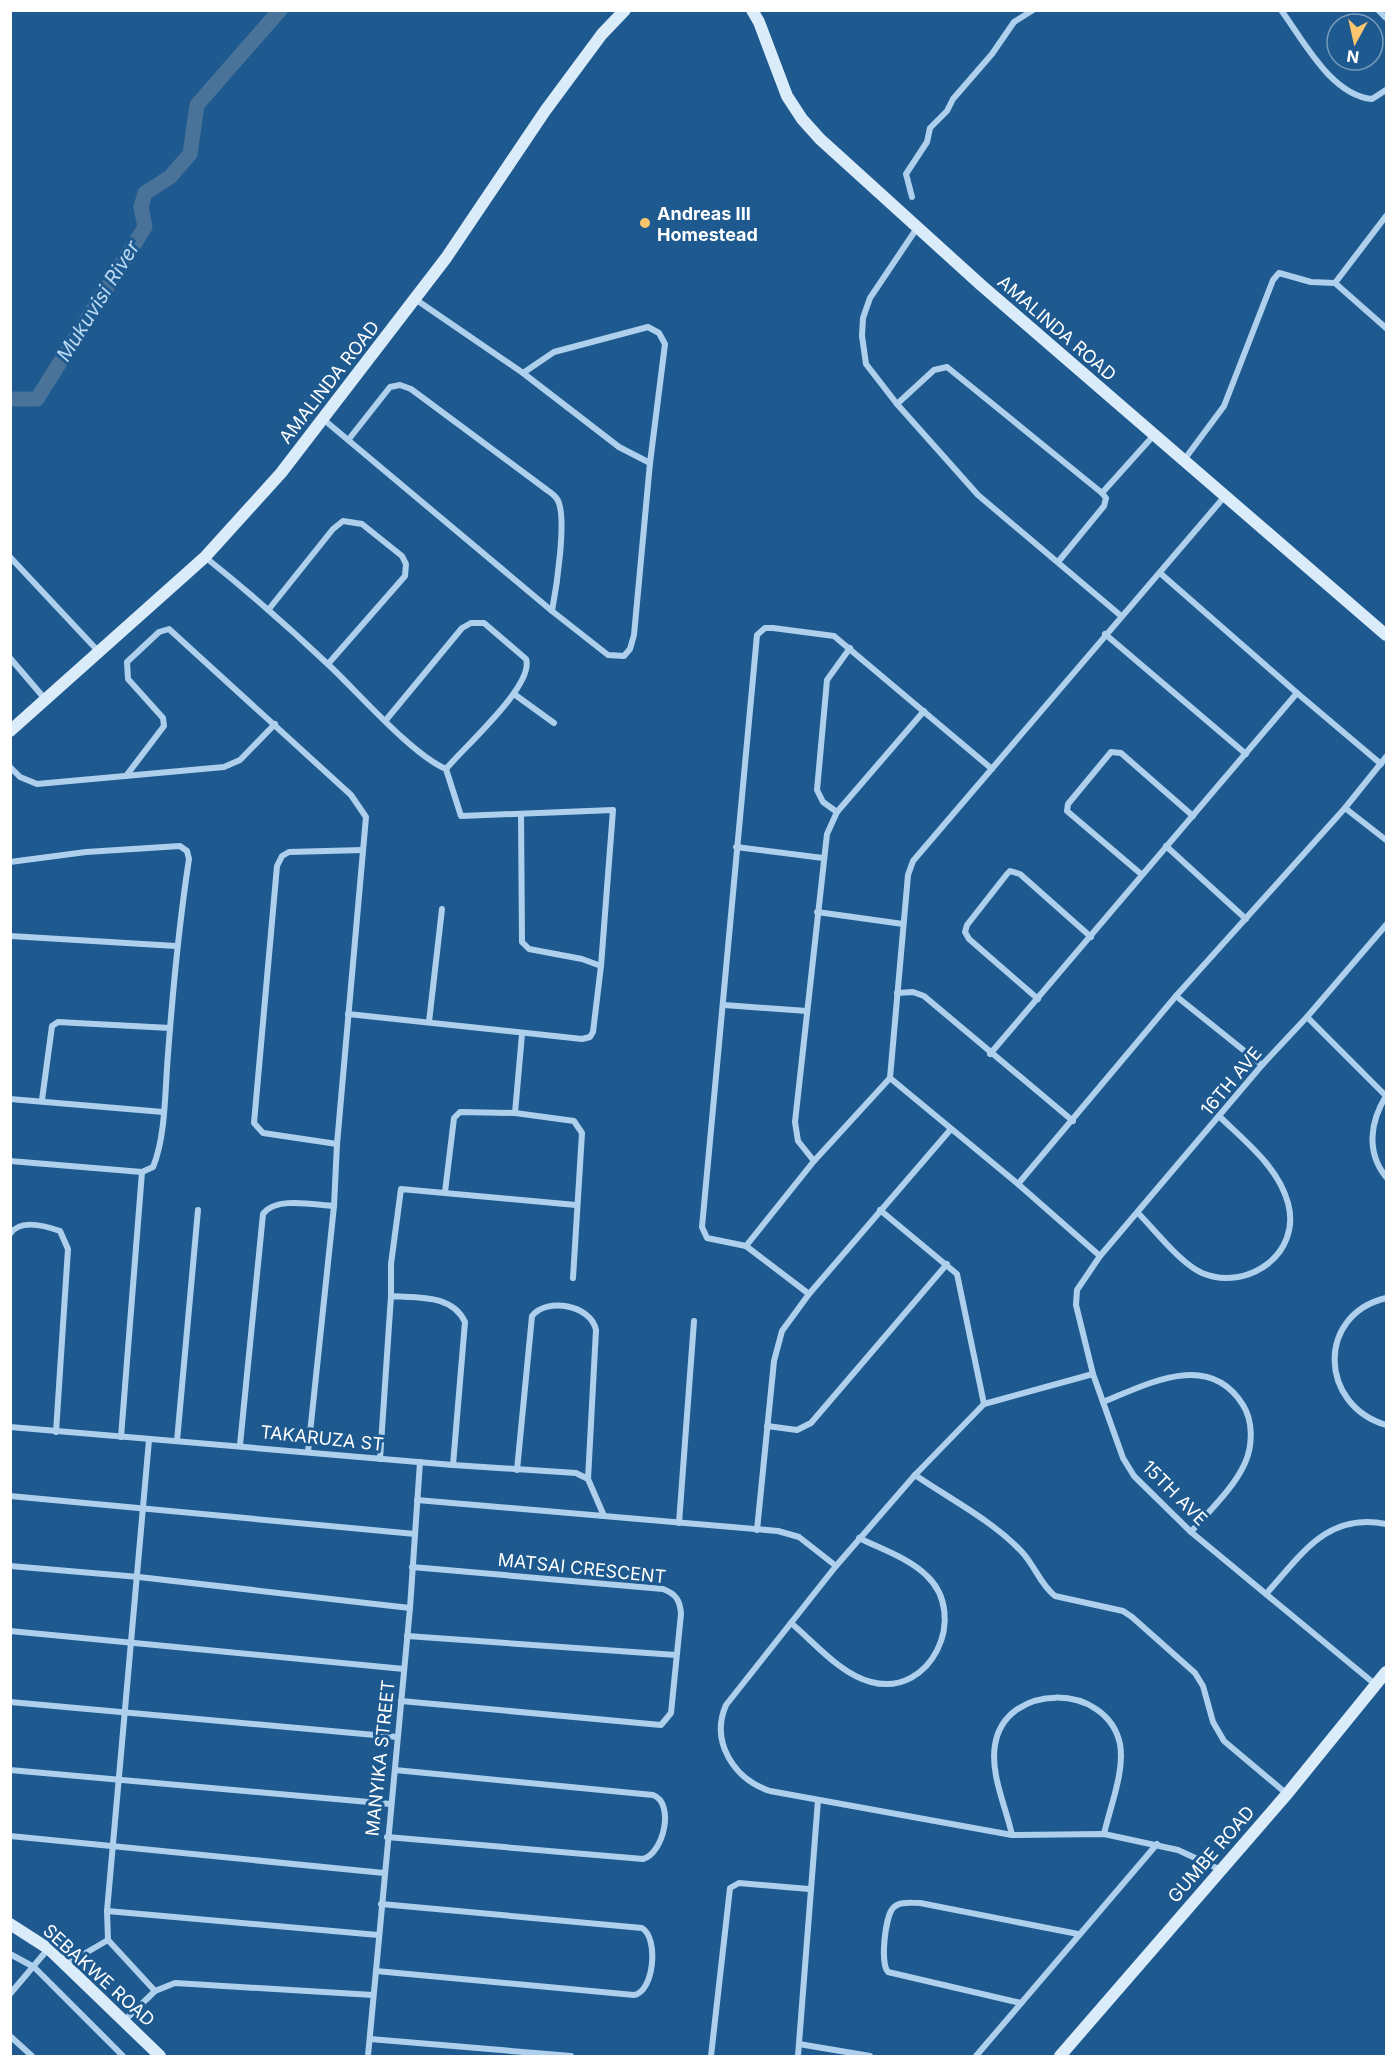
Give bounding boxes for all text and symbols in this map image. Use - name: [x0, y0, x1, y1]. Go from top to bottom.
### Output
- north arrow: [1325, 12, 1385, 72]
- text: N: [1345, 46, 1360, 68]
- place label: Andreas III Homestead: [657, 203, 758, 245]
- marker: Andreas III Homestead: [638, 216, 652, 230]
- water label: Mukuvisi River: [51, 236, 145, 366]
- street label: AMALINDA ROAD: [994, 271, 1120, 385]
- street label: AMALINDA ROAD: [275, 317, 383, 447]
- street label: 16TH AVE: [1196, 1042, 1266, 1120]
- street label: TAKARUZA ST: [259, 1421, 385, 1455]
- street label: 15TH AVE: [1138, 1456, 1212, 1530]
- street label: MATSAI CRESCENT: [497, 1549, 667, 1587]
- street label: MANYIKA STREET: [361, 1679, 399, 1837]
- street label: GUMBE ROAD: [1163, 1801, 1259, 1907]
- street label: SEBAKWE ROAD: [39, 1920, 159, 2030]

